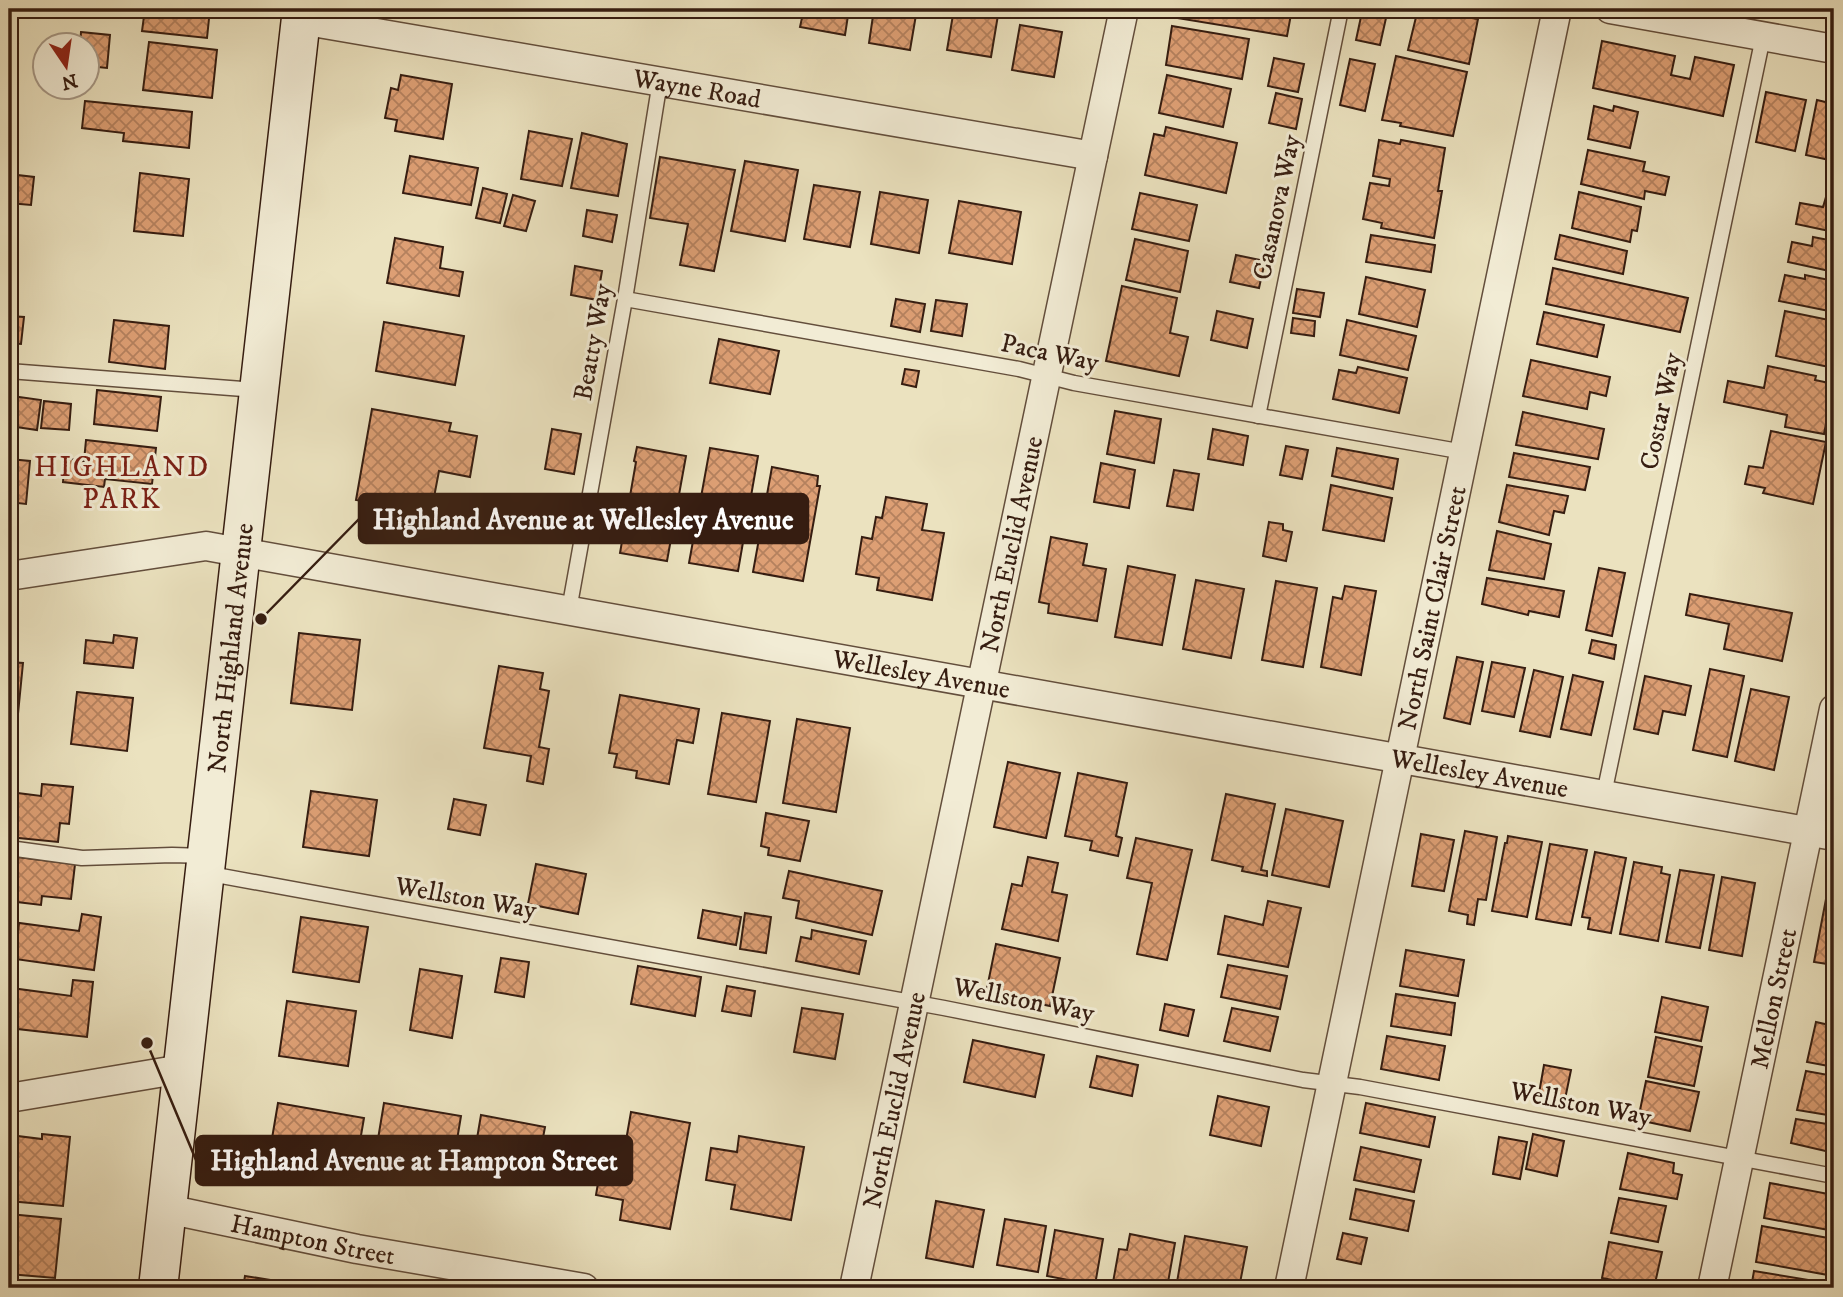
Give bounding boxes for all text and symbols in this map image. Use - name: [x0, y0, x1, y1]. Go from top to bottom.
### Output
- north arrow: [32, 32, 102, 102]
- street label: Wayne Road: [629, 62, 763, 117]
- text: N: [59, 68, 80, 94]
- street label: Casanova Way: [1246, 131, 1309, 283]
- street label: Beatty Way: [567, 280, 620, 403]
- street label: Paca Way: [998, 327, 1102, 380]
- street label: Costar Way: [1633, 349, 1690, 473]
- street label: North Euclid Avenue: [973, 433, 1051, 656]
- district label: HIGHLAND PARK: [34, 450, 210, 517]
- street label: North Saint Clair Street: [1391, 483, 1475, 733]
- callout: Highland Avenue at Wellesley Avenue: [359, 494, 808, 543]
- text: Highland Avenue at Wellesley Avenue: [373, 503, 794, 538]
- street label: North Highland Avenue: [201, 521, 262, 775]
- street label: Wellesley Avenue: [829, 643, 1013, 707]
- street label: Wellesley Avenue: [1387, 742, 1571, 806]
- street label: Wellston Way: [391, 870, 540, 927]
- street label: Mellon Street: [1744, 925, 1805, 1072]
- street label: Wellston Way: [949, 970, 1098, 1030]
- street label: North Euclid Avenue: [856, 989, 934, 1212]
- street label: Wellston Way: [1506, 1074, 1655, 1134]
- callout: Highland Avenue at Hampton Street: [196, 1136, 632, 1185]
- text: Highland Avenue at Hampton Street: [210, 1144, 618, 1179]
- street label: Hampton Street: [227, 1208, 397, 1273]

